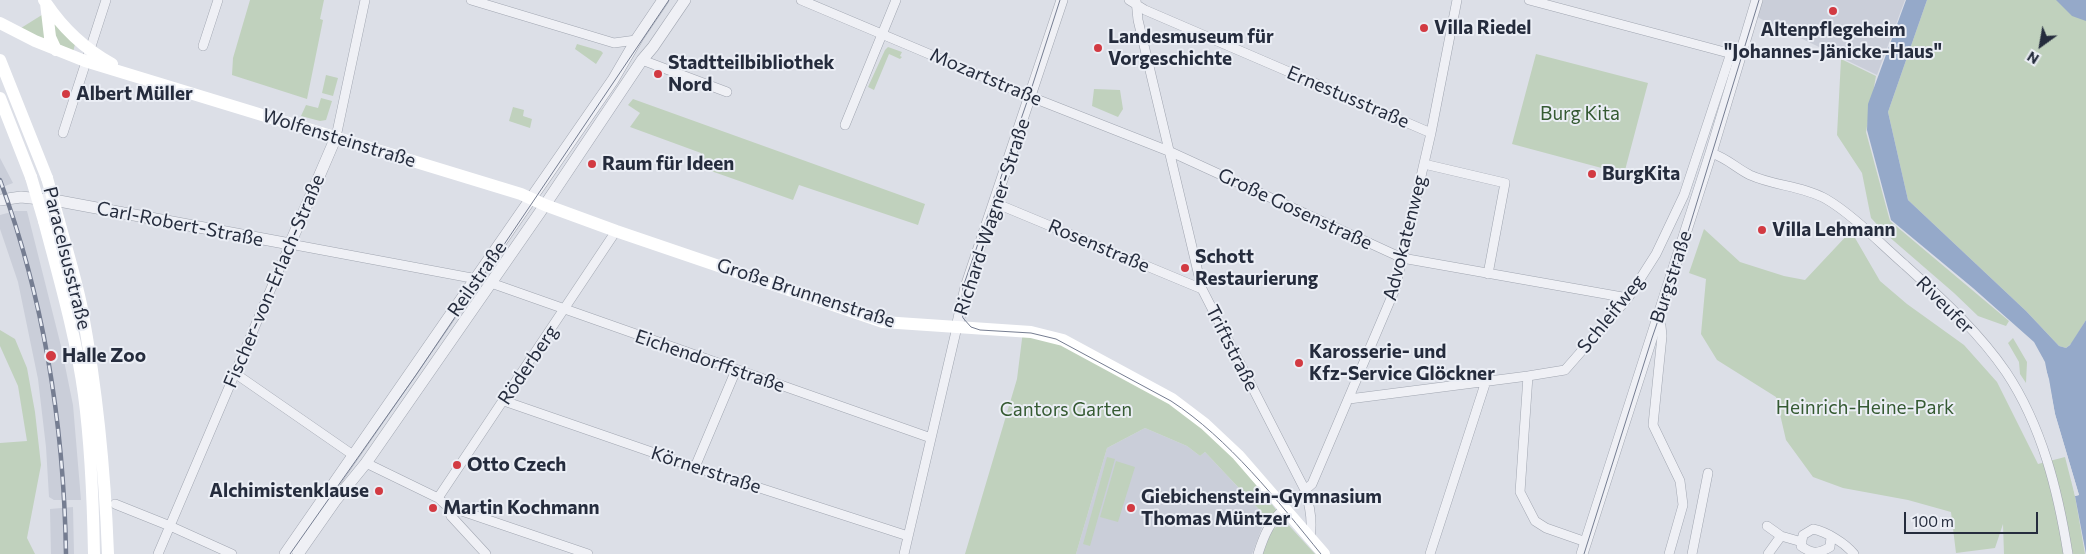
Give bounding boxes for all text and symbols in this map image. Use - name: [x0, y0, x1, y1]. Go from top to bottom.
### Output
- marker: Altenpflegeheim "Johannes-Jänicke-Haus": [1827, 5, 1839, 17]
- place label: Villa Riedel: [1434, 17, 1532, 39]
- place label: Altenpflegeheim "Johannes-Jänicke-Haus": [1724, 19, 1942, 63]
- north arrow: [2016, 20, 2066, 70]
- marker: Villa Riedel: [1418, 22, 1430, 34]
- place label: Landesmuseum für Vorgeschichte: [1108, 26, 1274, 70]
- marker: Landesmuseum für Vorgeschichte: [1092, 42, 1104, 54]
- street label: Mozartstraße: [927, 43, 1045, 111]
- text: N: [2024, 48, 2042, 68]
- place label: Stadtteilbibliothek Nord: [668, 52, 834, 96]
- street label: Ernestusstraße: [1283, 61, 1413, 133]
- marker: Stadtteilbibliothek Nord: [652, 68, 664, 80]
- place label: Albert Müller: [76, 83, 193, 105]
- marker: Albert Müller: [60, 88, 72, 100]
- park label: Burg Kita: [1540, 103, 1620, 125]
- street label: Wolfensteinstraße: [259, 104, 419, 172]
- street label: Richard-Wagner-Straße: [949, 116, 1035, 318]
- place label: Raum für Ideen: [602, 153, 734, 175]
- marker: Raum für Ideen: [586, 158, 598, 170]
- street label: Große Gosenstraße: [1214, 163, 1376, 255]
- place label: BurgKita: [1602, 163, 1680, 185]
- marker: BurgKita: [1586, 168, 1598, 180]
- street label: Fischer-von-Erlach-Straße: [219, 171, 329, 391]
- street label: Advokatenweg: [1378, 173, 1432, 303]
- street label: Paracelsusstraße: [38, 184, 96, 332]
- street label: Carl-Robert-Straße: [95, 197, 265, 251]
- street label: Rosenstraße: [1045, 214, 1153, 278]
- place label: Villa Lehmann: [1772, 219, 1895, 241]
- marker: Villa Lehmann: [1756, 224, 1768, 236]
- street label: Burgstraße: [1645, 228, 1697, 326]
- street label: Reilstraße: [443, 237, 511, 321]
- place label: Schott Restaurierung: [1195, 246, 1318, 290]
- street label: Große Brunnenstraße: [714, 253, 898, 333]
- marker: Schott Restaurierung: [1179, 262, 1191, 274]
- street label: Schleifweg: [1573, 270, 1649, 358]
- street label: Riveufer: [1911, 271, 1979, 339]
- street label: Triftstraße: [1201, 301, 1263, 395]
- street label: Röderberg: [493, 321, 563, 409]
- street label: Eichendorffstraße: [632, 325, 788, 397]
- place label: Karosserie- und Kfz-Service Glöckner: [1309, 341, 1495, 385]
- place label: Halle Zoo: [62, 345, 146, 367]
- marker: Halle Zoo: [44, 349, 58, 363]
- marker: Karosserie- und Kfz-Service Glöckner: [1293, 357, 1305, 369]
- park label: Heinrich-Heine-Park: [1776, 397, 1954, 419]
- park label: Cantors Garten: [1000, 399, 1132, 421]
- street label: Körnerstraße: [648, 441, 764, 499]
- place label: Otto Czech: [467, 454, 566, 476]
- marker: Otto Czech: [451, 459, 463, 471]
- place label: Alchimistenklause: [209, 480, 369, 502]
- marker: Alchimistenklause: [373, 485, 385, 497]
- place label: Giebichenstein-Gymnasium Thomas Müntzer: [1141, 486, 1382, 530]
- place label: Martin Kochmann: [443, 497, 599, 519]
- marker: Martin Kochmann: [427, 502, 439, 514]
- marker: Giebichenstein-Gymnasium Thomas Müntzer: [1125, 502, 1137, 514]
- scale bar: [1906, 502, 2040, 534]
- text: 100 m: [1912, 512, 1954, 530]

